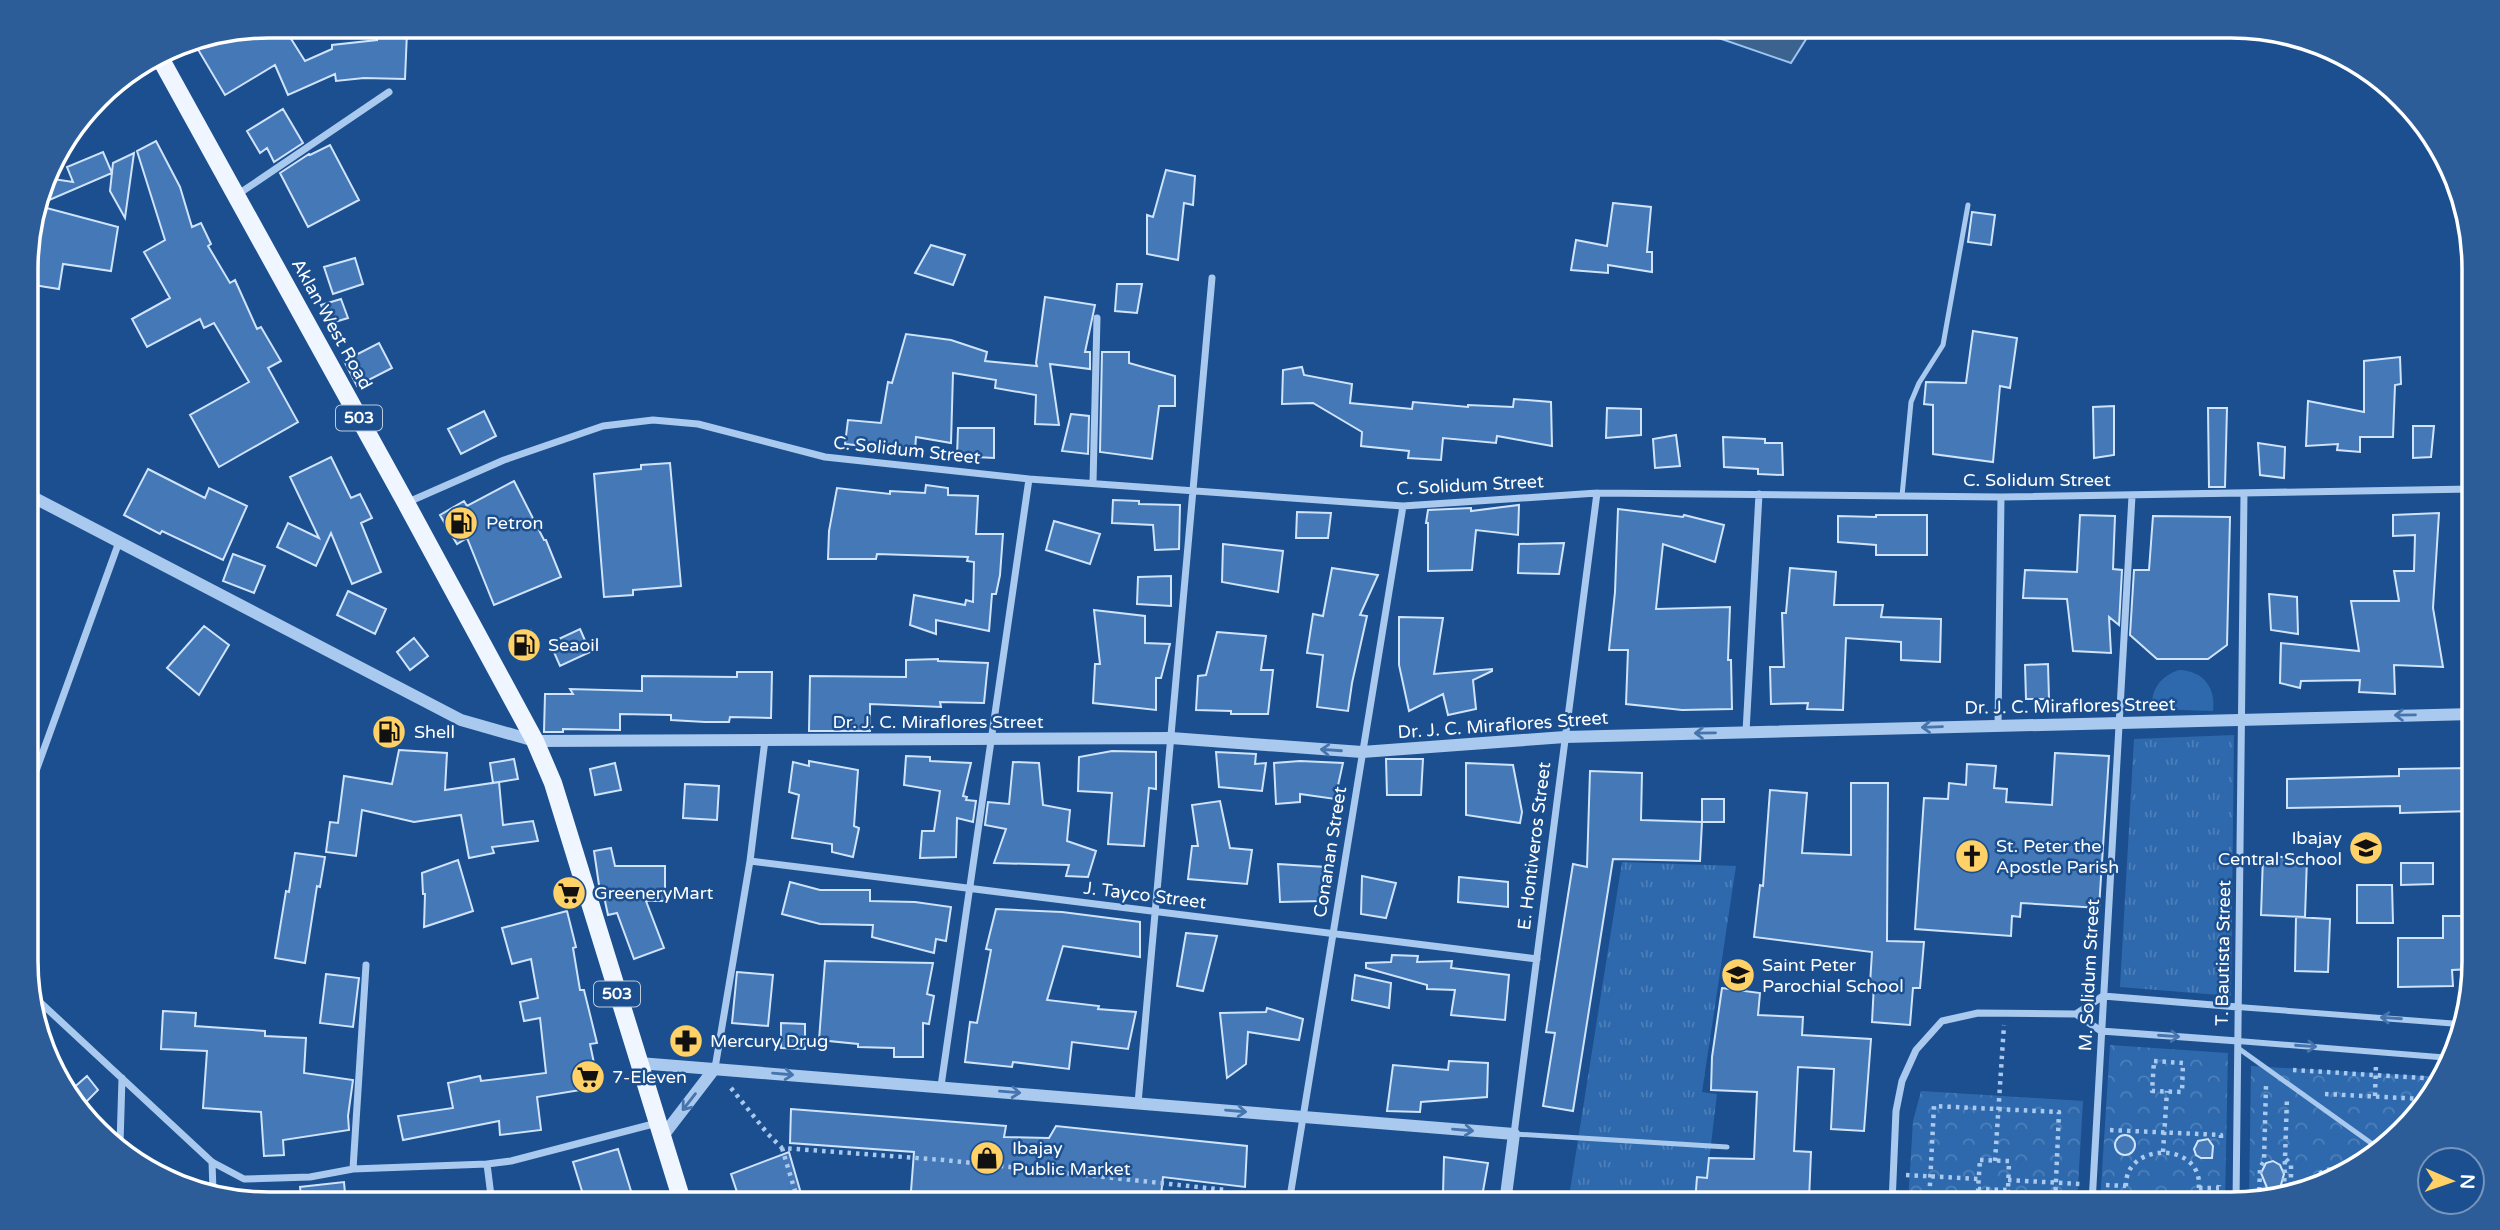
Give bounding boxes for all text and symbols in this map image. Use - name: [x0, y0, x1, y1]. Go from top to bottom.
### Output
- street label: Aklan West Road: [287, 255, 377, 393]
- road number: 503: [336, 406, 382, 430]
- street label: C. Solidum Street: [832, 431, 982, 469]
- street label: C. Solidum Street: [1963, 469, 2111, 491]
- street label: C. Solidum Street: [1396, 470, 1545, 500]
- fuel station icon: Petron: [442, 504, 480, 542]
- place label: Petron: [486, 512, 543, 534]
- fuel station icon: Seaoil: [505, 626, 543, 664]
- place label: Seaoil: [548, 634, 599, 656]
- street label: Dr. J. C. Miraflores Street: [1964, 693, 2176, 719]
- street label: Dr. J. C. Miraflores Street: [1397, 707, 1609, 743]
- one-way arrow: [2394, 709, 2417, 722]
- street label: Dr. J. C. Miraflores Street: [832, 711, 1044, 733]
- fuel station icon: Shell: [370, 713, 408, 751]
- place label: Shell: [414, 721, 455, 743]
- one-way arrow: [1921, 721, 1944, 734]
- one-way arrow: [1694, 727, 1717, 740]
- one-way arrow: [1320, 743, 1343, 756]
- street label: E. Hontiveros Street: [1513, 761, 1555, 931]
- street label: Conanan Street: [1309, 785, 1351, 919]
- place label: Ibajay Central School: [2218, 827, 2342, 870]
- school or university icon: Ibajay Central School: [2347, 829, 2385, 867]
- place label: St. Peter the Apostle Parish: [1996, 835, 2119, 878]
- church icon: St. Peter the Apostle Parish: [1953, 837, 1991, 875]
- supermarket icon: GreeneryMart: [550, 874, 588, 912]
- street label: J. Tayco Street: [1082, 877, 1208, 913]
- street label: T. Bautista Street: [2211, 880, 2235, 1026]
- place label: GreeneryMart: [594, 882, 714, 904]
- street label: M. Solidum Street: [2074, 898, 2104, 1052]
- place label: Saint Peter Parochial School: [1762, 954, 1904, 997]
- school or university icon: Saint Peter Parochial School: [1719, 956, 1757, 994]
- road number: 503: [594, 982, 640, 1006]
- one-way arrow: [2380, 1011, 2403, 1024]
- pharmacy icon: Mercury Drug: [667, 1022, 705, 1060]
- place label: Mercury Drug: [710, 1030, 828, 1052]
- one-way arrow: [2158, 1030, 2180, 1043]
- one-way arrow: [2294, 1040, 2317, 1053]
- supermarket icon: 7-Eleven: [569, 1058, 607, 1096]
- place label: 7-Eleven: [612, 1066, 687, 1088]
- one-way arrow: [771, 1067, 794, 1080]
- one-way arrow: [998, 1086, 1021, 1099]
- one-way arrow: [681, 1093, 696, 1111]
- one-way arrow: [1225, 1105, 1247, 1118]
- one-way arrow: [1451, 1124, 1474, 1137]
- place label: Ibajay Public Market: [1012, 1137, 1131, 1180]
- shop icon: Ibajay Public Market: [968, 1139, 1006, 1177]
- north arrow: [2416, 1146, 2486, 1216]
- text: N: [2456, 1174, 2478, 1190]

